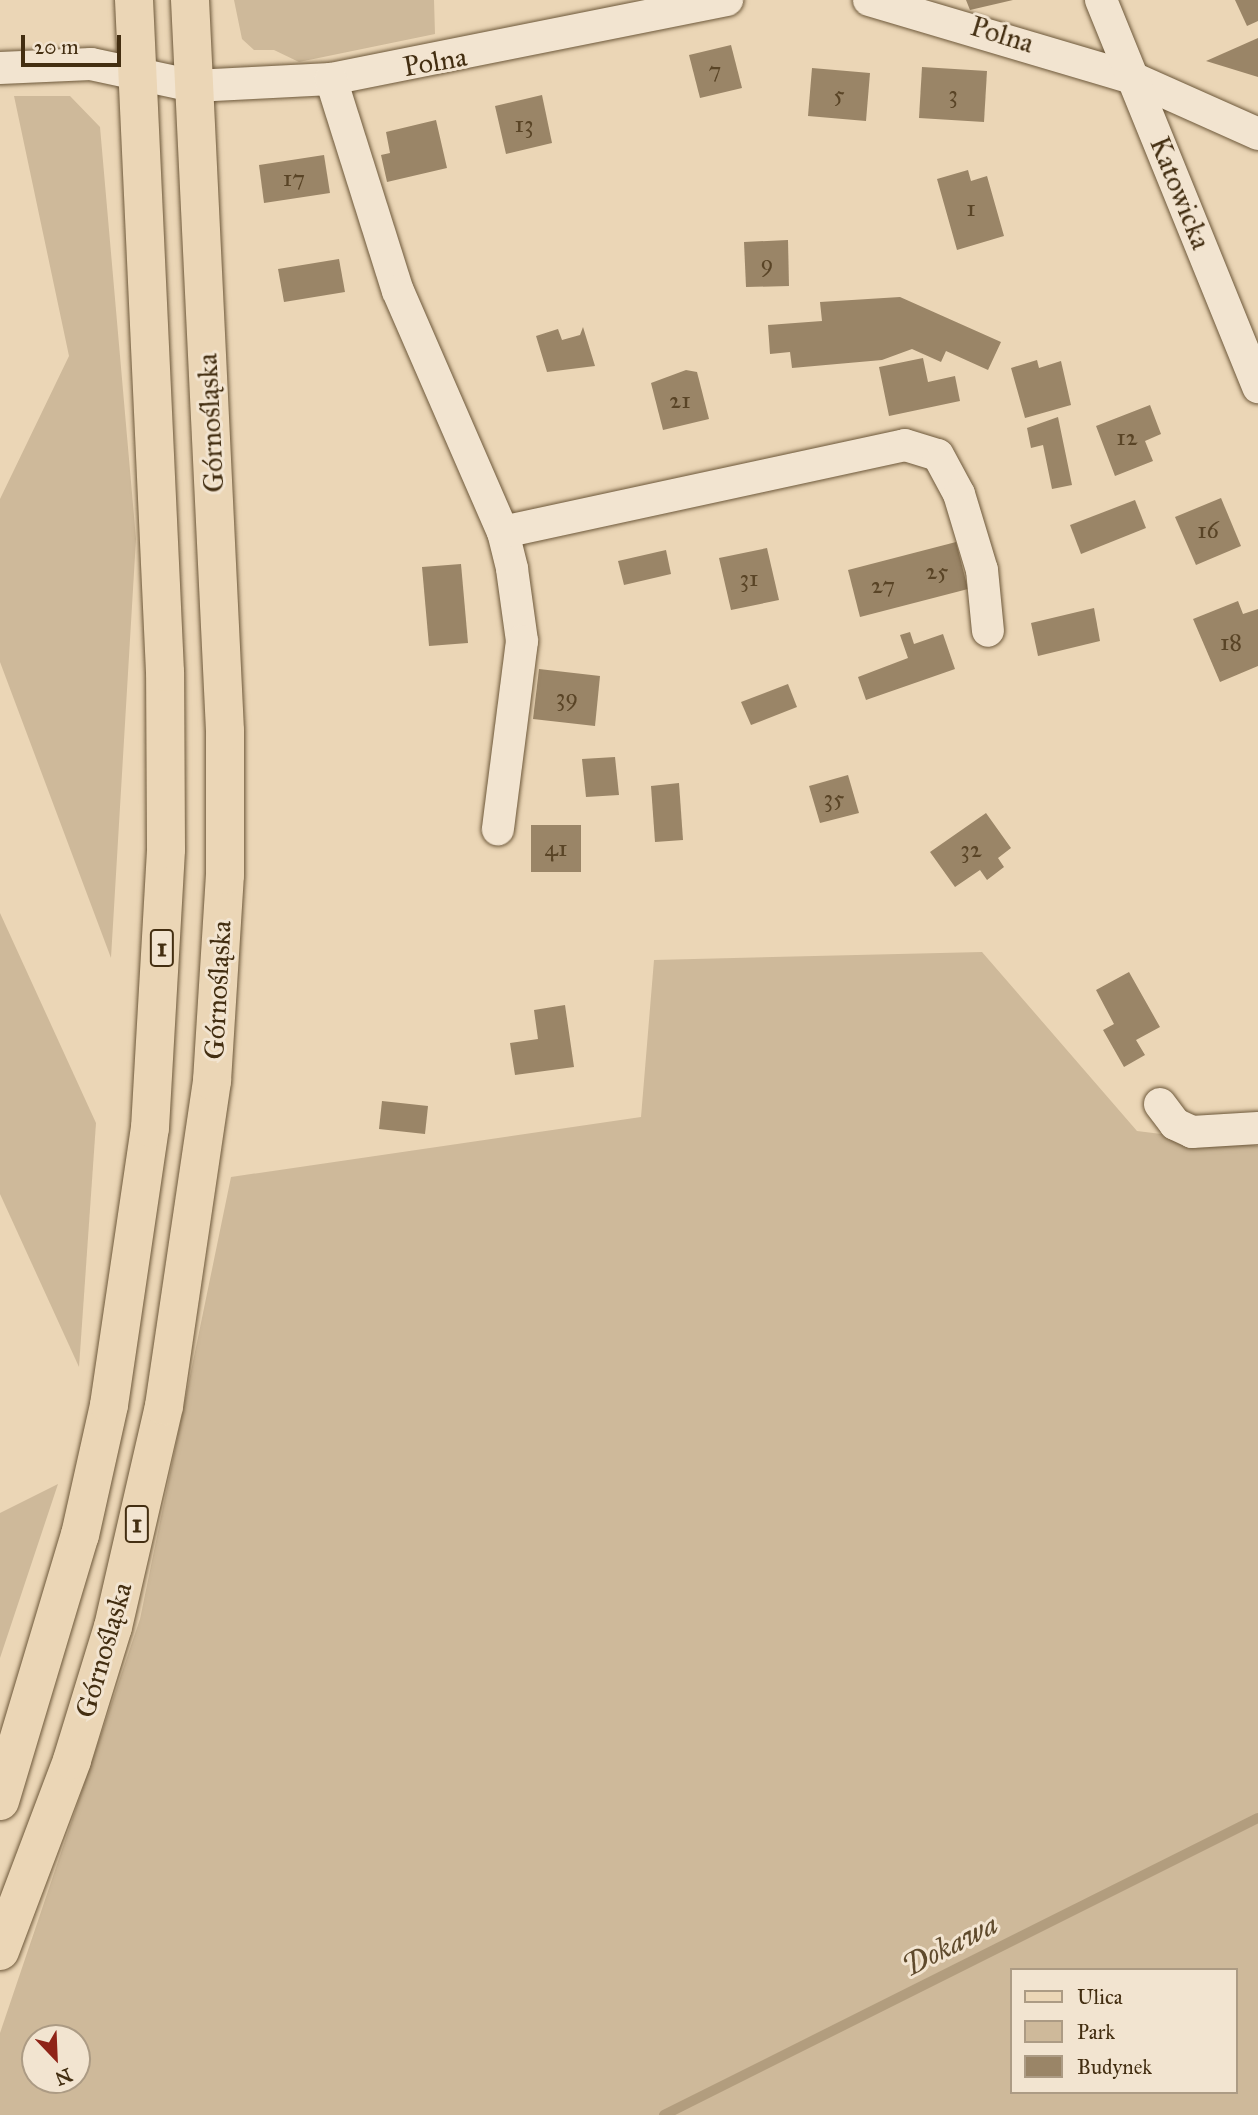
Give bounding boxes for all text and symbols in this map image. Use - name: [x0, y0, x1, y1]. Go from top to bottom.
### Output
- street label: Polna: [966, 10, 1038, 60]
- scale bar: [24, 21, 124, 65]
- text: 20 m: [34, 34, 79, 60]
- street label: Polna: [401, 40, 469, 84]
- house number: 7: [709, 57, 721, 85]
- house number: 5: [833, 81, 845, 109]
- house number: 3: [948, 81, 958, 109]
- house number: 13: [514, 111, 534, 139]
- street label: Katowicka: [1142, 132, 1218, 254]
- house number: 17: [283, 165, 305, 193]
- house number: 1: [966, 195, 976, 223]
- house number: 9: [761, 250, 773, 278]
- street label: Górnośląska: [191, 353, 231, 493]
- house number: 21: [669, 387, 691, 415]
- house number: 12: [1116, 424, 1138, 452]
- house number: 16: [1197, 517, 1219, 545]
- house number: 25: [926, 558, 948, 586]
- house number: 31: [739, 565, 759, 593]
- house number: 27: [871, 572, 895, 600]
- house number: 18: [1220, 629, 1242, 657]
- house number: 39: [556, 684, 578, 712]
- house number: 35: [824, 785, 844, 813]
- house number: 41: [545, 835, 567, 863]
- house number: 32: [960, 836, 982, 864]
- street label: Górnośląska: [198, 920, 238, 1060]
- road number: 1: [150, 925, 174, 970]
- road number: 1: [125, 1502, 149, 1546]
- street label: Górnośląska: [69, 1578, 139, 1722]
- water label: Dokawa: [896, 1906, 1004, 1984]
- legend: [1010, 1968, 1237, 2094]
- text: Ulica: [1077, 1984, 1123, 2010]
- text: Park: [1077, 2019, 1115, 2045]
- north arrow: [21, 2024, 91, 2094]
- text: Budynek: [1077, 2054, 1152, 2080]
- text: N: [52, 2063, 76, 2091]

